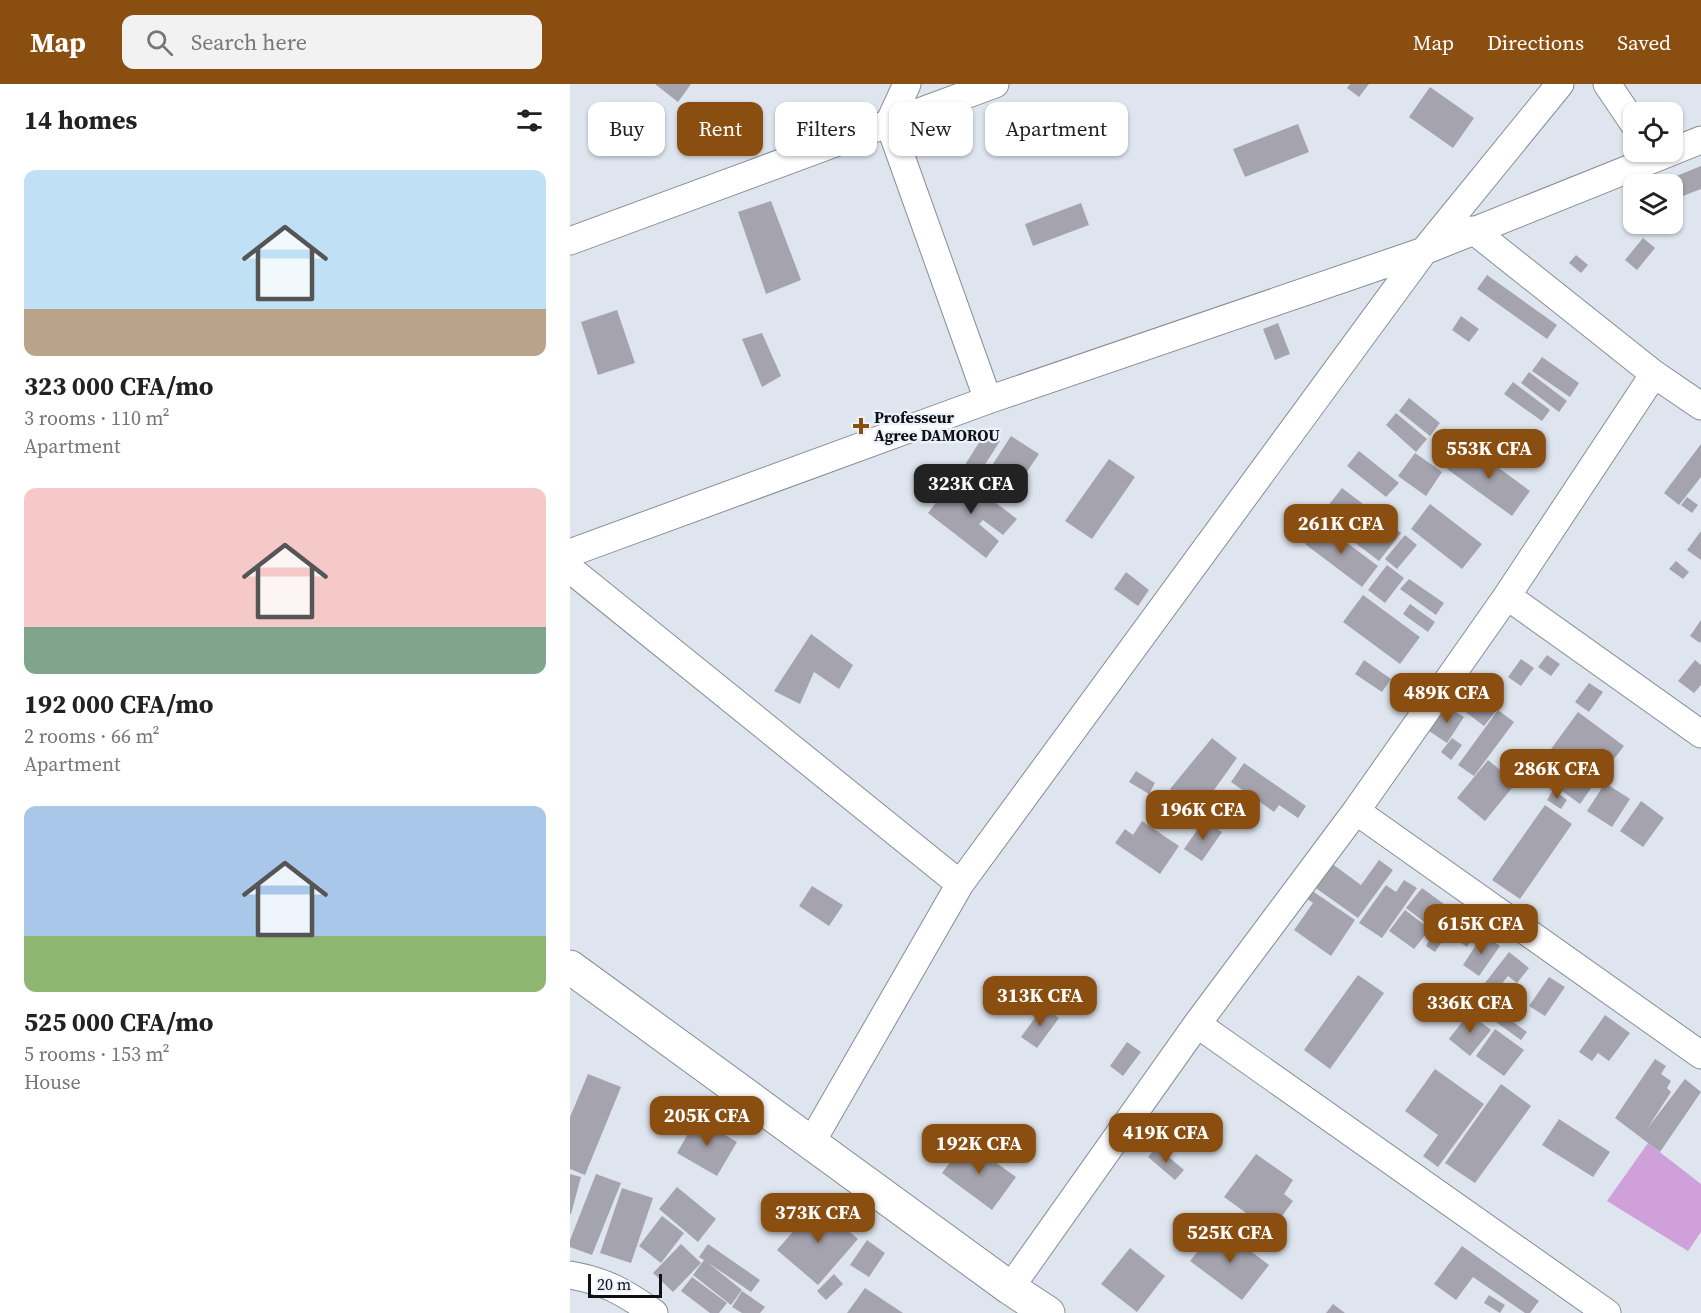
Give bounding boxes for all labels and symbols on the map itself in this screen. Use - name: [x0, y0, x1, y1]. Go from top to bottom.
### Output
- place label: Professeur Agree DAMOROU: [874, 406, 1000, 446]
- marker: Professeur Agree DAMOROU: [852, 417, 870, 435]
- pin: 553K CFA: [1427, 429, 1551, 480]
- pin: 323K CFA: [909, 464, 1033, 515]
- pin: 261K CFA: [1279, 504, 1403, 555]
- pin: 489K CFA: [1385, 673, 1509, 724]
- pin: 286K CFA: [1495, 749, 1619, 800]
- pin: 196K CFA: [1141, 790, 1265, 841]
- pin: 615K CFA: [1419, 904, 1543, 955]
- pin: 313K CFA: [978, 976, 1102, 1027]
- pin: 336K CFA: [1408, 983, 1532, 1034]
- pin: 205K CFA: [645, 1096, 769, 1147]
- pin: 419K CFA: [1104, 1113, 1228, 1164]
- pin: 192K CFA: [917, 1124, 1041, 1175]
- pin: 373K CFA: [756, 1193, 880, 1244]
- pin: 525K CFA: [1168, 1213, 1292, 1264]
- scale bar: [588, 1271, 662, 1298]

